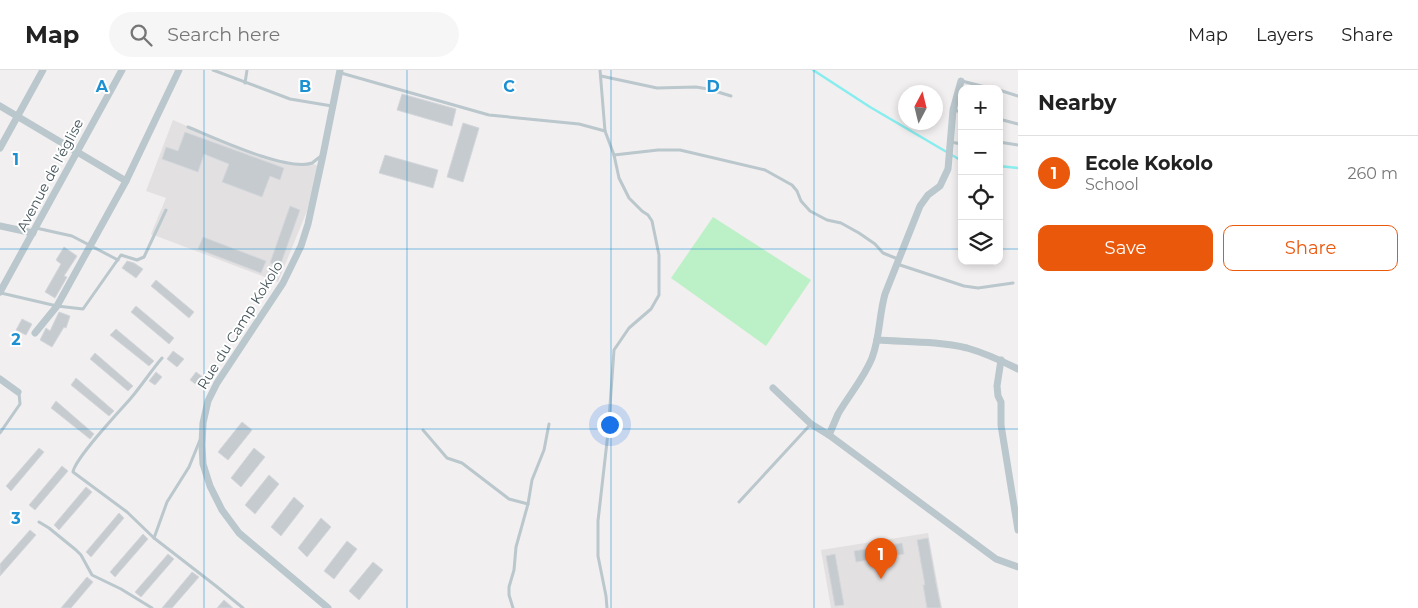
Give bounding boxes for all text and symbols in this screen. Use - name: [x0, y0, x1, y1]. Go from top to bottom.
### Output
- search box: [109, 12, 459, 57]
- text: Map: [25, 20, 79, 49]
- icon: search: [127, 21, 155, 49]
- text: Search here: [167, 23, 280, 46]
- text: Map: [1188, 24, 1228, 46]
- text: Layers: [1256, 24, 1313, 46]
- text: Share: [1341, 24, 1393, 46]
- text: A: [95, 77, 109, 96]
- text: B: [299, 77, 311, 96]
- text: C: [503, 77, 515, 96]
- text: D: [706, 77, 720, 96]
- north arrow: [898, 85, 943, 130]
- map controls: [958, 85, 1003, 265]
- button: +: [958, 85, 1003, 130]
- text: Nearby: [1038, 90, 1117, 115]
- street label: Avenue de l'église: [13, 115, 87, 235]
- button: −: [958, 130, 1003, 175]
- text: 1: [13, 150, 19, 169]
- text: Ecole Kokolo: [1085, 152, 1213, 175]
- text: 1: [1051, 164, 1057, 183]
- text: 260 m: [1347, 164, 1398, 183]
- button: locate: [958, 175, 1003, 220]
- text: School: [1085, 175, 1139, 194]
- button: layers: [958, 220, 1003, 265]
- button: Save: [1038, 225, 1213, 271]
- button: Share: [1223, 225, 1398, 271]
- street label: Rue du Camp Kokolo: [193, 257, 287, 393]
- text: 2: [11, 330, 21, 349]
- your location: [597, 412, 623, 438]
- text: 3: [10, 509, 21, 528]
- pin: 1: [865, 538, 897, 579]

